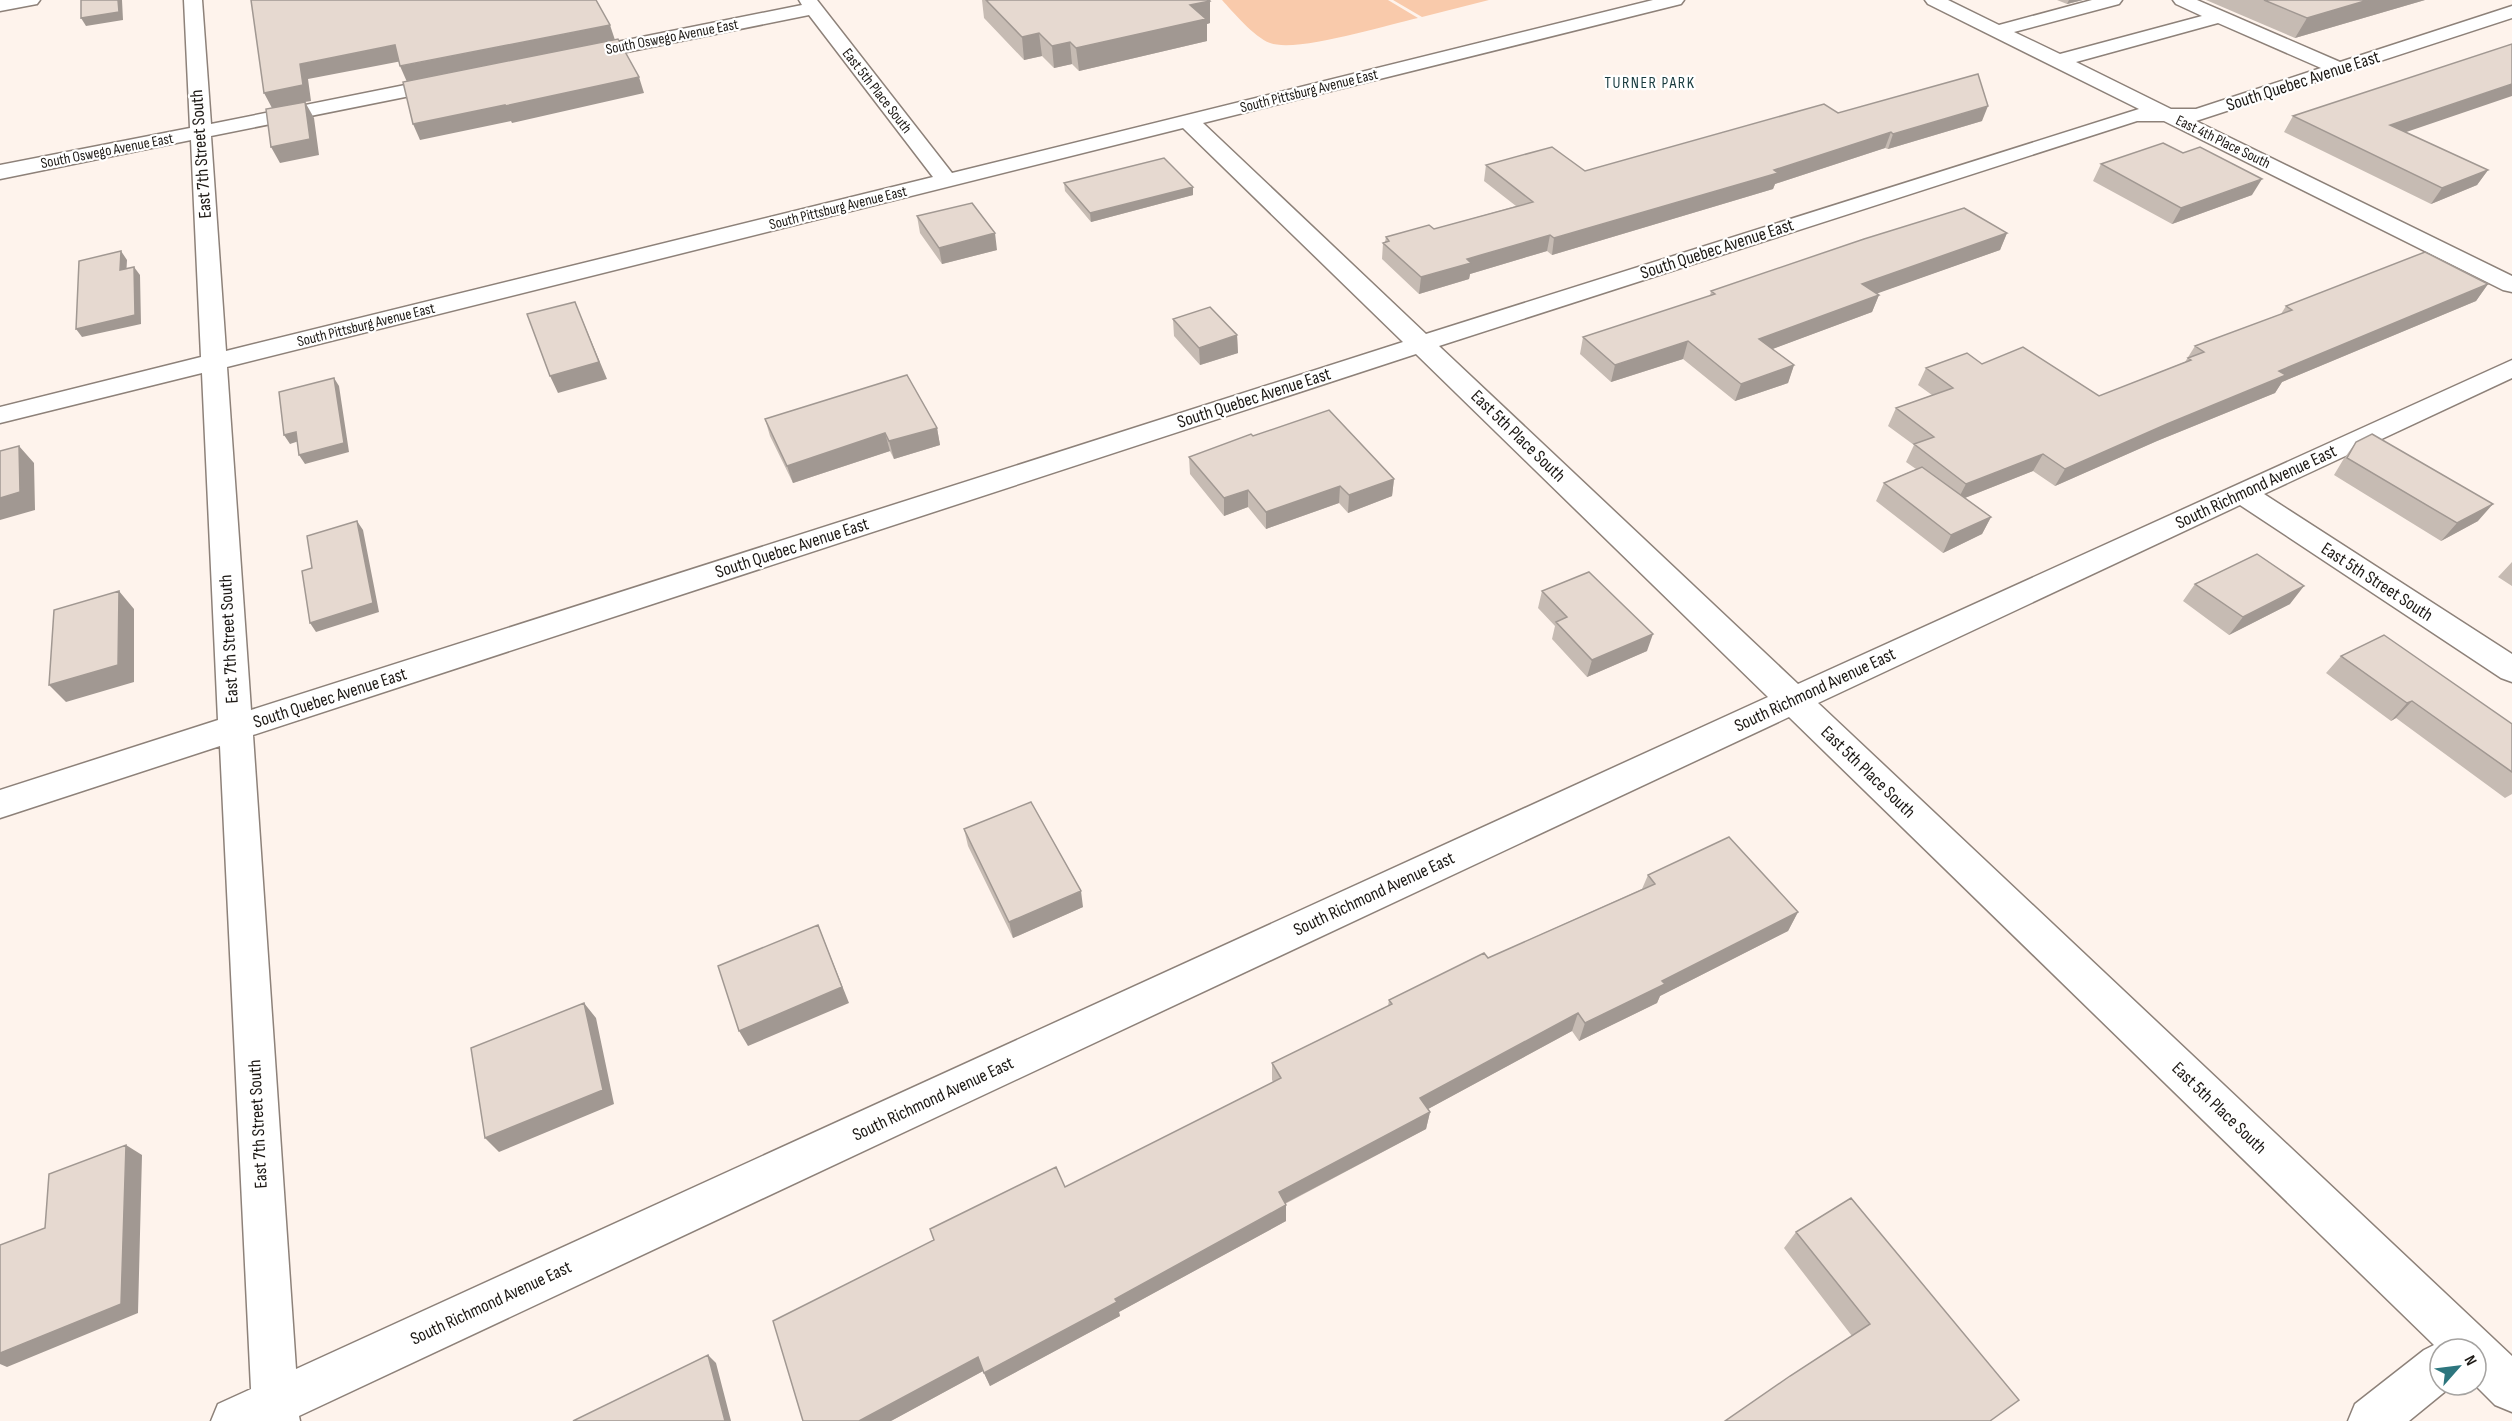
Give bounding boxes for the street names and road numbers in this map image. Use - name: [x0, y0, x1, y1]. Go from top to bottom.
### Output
- street label: South Oswego Avenue East: [604, 15, 740, 59]
- street label: East 5th Place South: [838, 45, 916, 137]
- street label: South Quebec Avenue East: [2224, 46, 2383, 116]
- street label: South Pittsburg Avenue East: [1238, 65, 1380, 117]
- street label: East 7th Street South: [186, 89, 216, 219]
- street label: East 4th Place South: [2173, 111, 2273, 173]
- street label: South Oswego Avenue East: [39, 129, 175, 173]
- street label: South Pittsburg Avenue East: [767, 182, 909, 234]
- street label: South Quebec Avenue East: [1638, 214, 1797, 284]
- street label: South Pittsburg Avenue East: [295, 299, 437, 351]
- street label: South Quebec Avenue East: [1175, 363, 1334, 433]
- street label: East 5th Place South: [1466, 386, 1570, 486]
- street label: South Richmond Avenue East: [2172, 440, 2340, 534]
- street label: South Quebec Avenue East: [713, 513, 872, 583]
- street label: East 5th Street South: [2317, 538, 2437, 626]
- street label: East 7th Street South: [215, 574, 243, 704]
- street label: South Richmond Avenue East: [1731, 643, 1899, 737]
- street label: South Quebec Avenue East: [251, 663, 410, 733]
- street label: East 5th Place South: [1816, 722, 1920, 822]
- street label: South Richmond Avenue East: [1290, 847, 1458, 941]
- street label: South Richmond Avenue East: [849, 1052, 1017, 1146]
- street label: East 5th Place South: [2167, 1058, 2271, 1158]
- street label: East 7th Street South: [244, 1059, 272, 1189]
- street label: South Richmond Avenue East: [407, 1256, 575, 1350]

